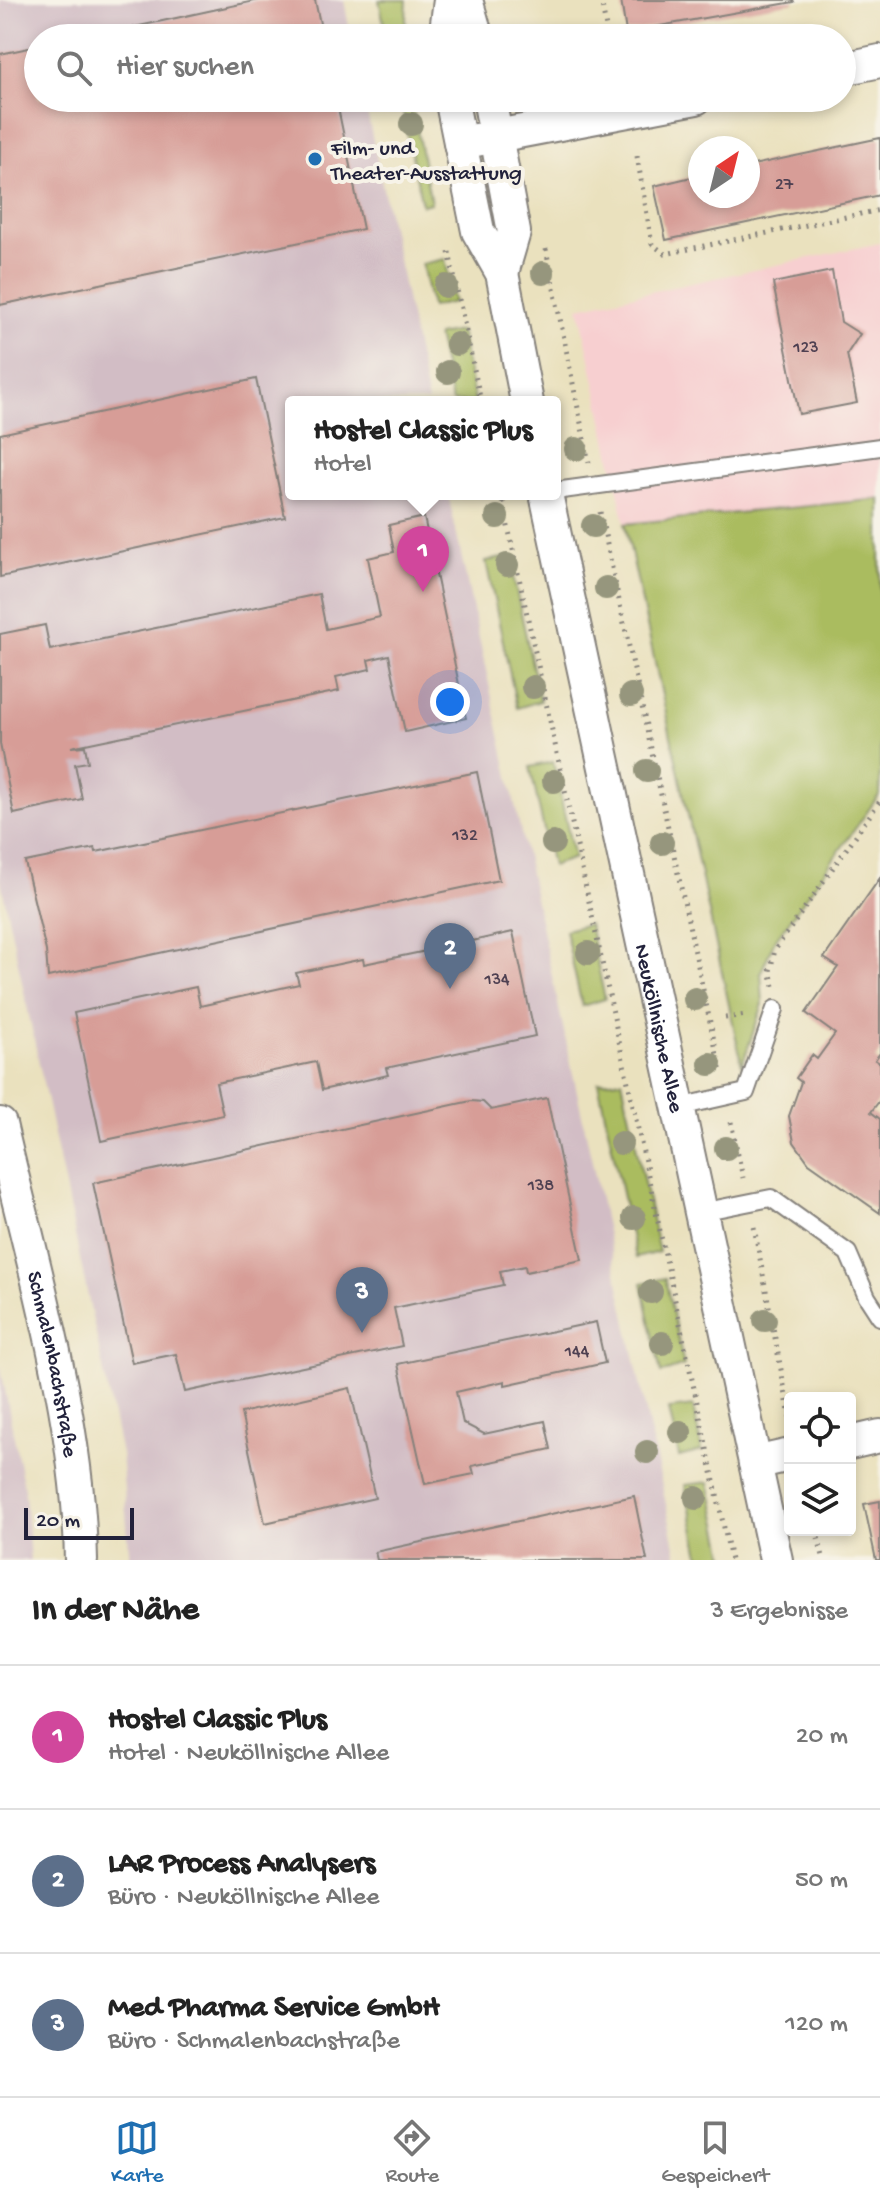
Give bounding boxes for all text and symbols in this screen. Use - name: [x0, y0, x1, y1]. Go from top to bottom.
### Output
- search box: [24, 24, 856, 112]
- icon: search: [52, 46, 96, 90]
- text: Hier suchen: [116, 51, 254, 86]
- north arrow: [688, 136, 760, 208]
- place label: Film- und Theater-Ausstattung: [329, 137, 522, 188]
- marker: Film- und Theater-Ausstattung: [306, 150, 324, 168]
- house number: 27: [775, 175, 794, 196]
- house number: 123: [792, 338, 819, 359]
- popup: [285, 396, 561, 500]
- text: Hostel Classic Plus: [314, 415, 532, 450]
- text: Hotel: [314, 450, 372, 481]
- pin: 1: [397, 526, 449, 592]
- your location: [430, 682, 470, 722]
- house number: 132: [451, 826, 478, 847]
- pin: 2: [424, 923, 476, 989]
- street label: Neuköllnische Allee: [626, 942, 688, 1116]
- house number: 134: [483, 970, 510, 991]
- house number: 138: [527, 1176, 554, 1197]
- pin: 3: [336, 1267, 388, 1333]
- street label: Schmalenbachstraße: [19, 1269, 82, 1460]
- house number: 144: [564, 1342, 590, 1363]
- map controls: [784, 1392, 856, 1536]
- button: locate: [784, 1392, 856, 1464]
- button: layers: [784, 1464, 856, 1536]
- scale bar: [24, 1504, 134, 1540]
- text: 20 m: [36, 1509, 80, 1535]
- text: In der Nähe: [32, 1592, 199, 1632]
- text: 3 Ergebnisse: [710, 1597, 848, 1628]
- text: Hostel Classic Plus: [108, 1704, 327, 1739]
- text: 1: [53, 1722, 63, 1753]
- text: 20 m: [796, 1722, 848, 1753]
- text: Hotel · Neuköllnische Allee: [108, 1739, 389, 1770]
- text: LAR Process Analysers: [108, 1848, 375, 1883]
- text: 2: [52, 1866, 64, 1897]
- text: 50 m: [795, 1866, 848, 1897]
- text: Büro · Neuköllnische Allee: [108, 1883, 379, 1914]
- text: Med Pharma Service GmbH: [108, 1992, 440, 2027]
- text: 3: [51, 2010, 65, 2041]
- text: 120 m: [785, 2010, 848, 2041]
- text: Büro · Schmalenbachstraße: [108, 2027, 400, 2058]
- tab: Karte: [111, 2116, 164, 2190]
- tab: Route: [386, 2116, 439, 2190]
- tab: Gespeichert: [661, 2116, 769, 2190]

